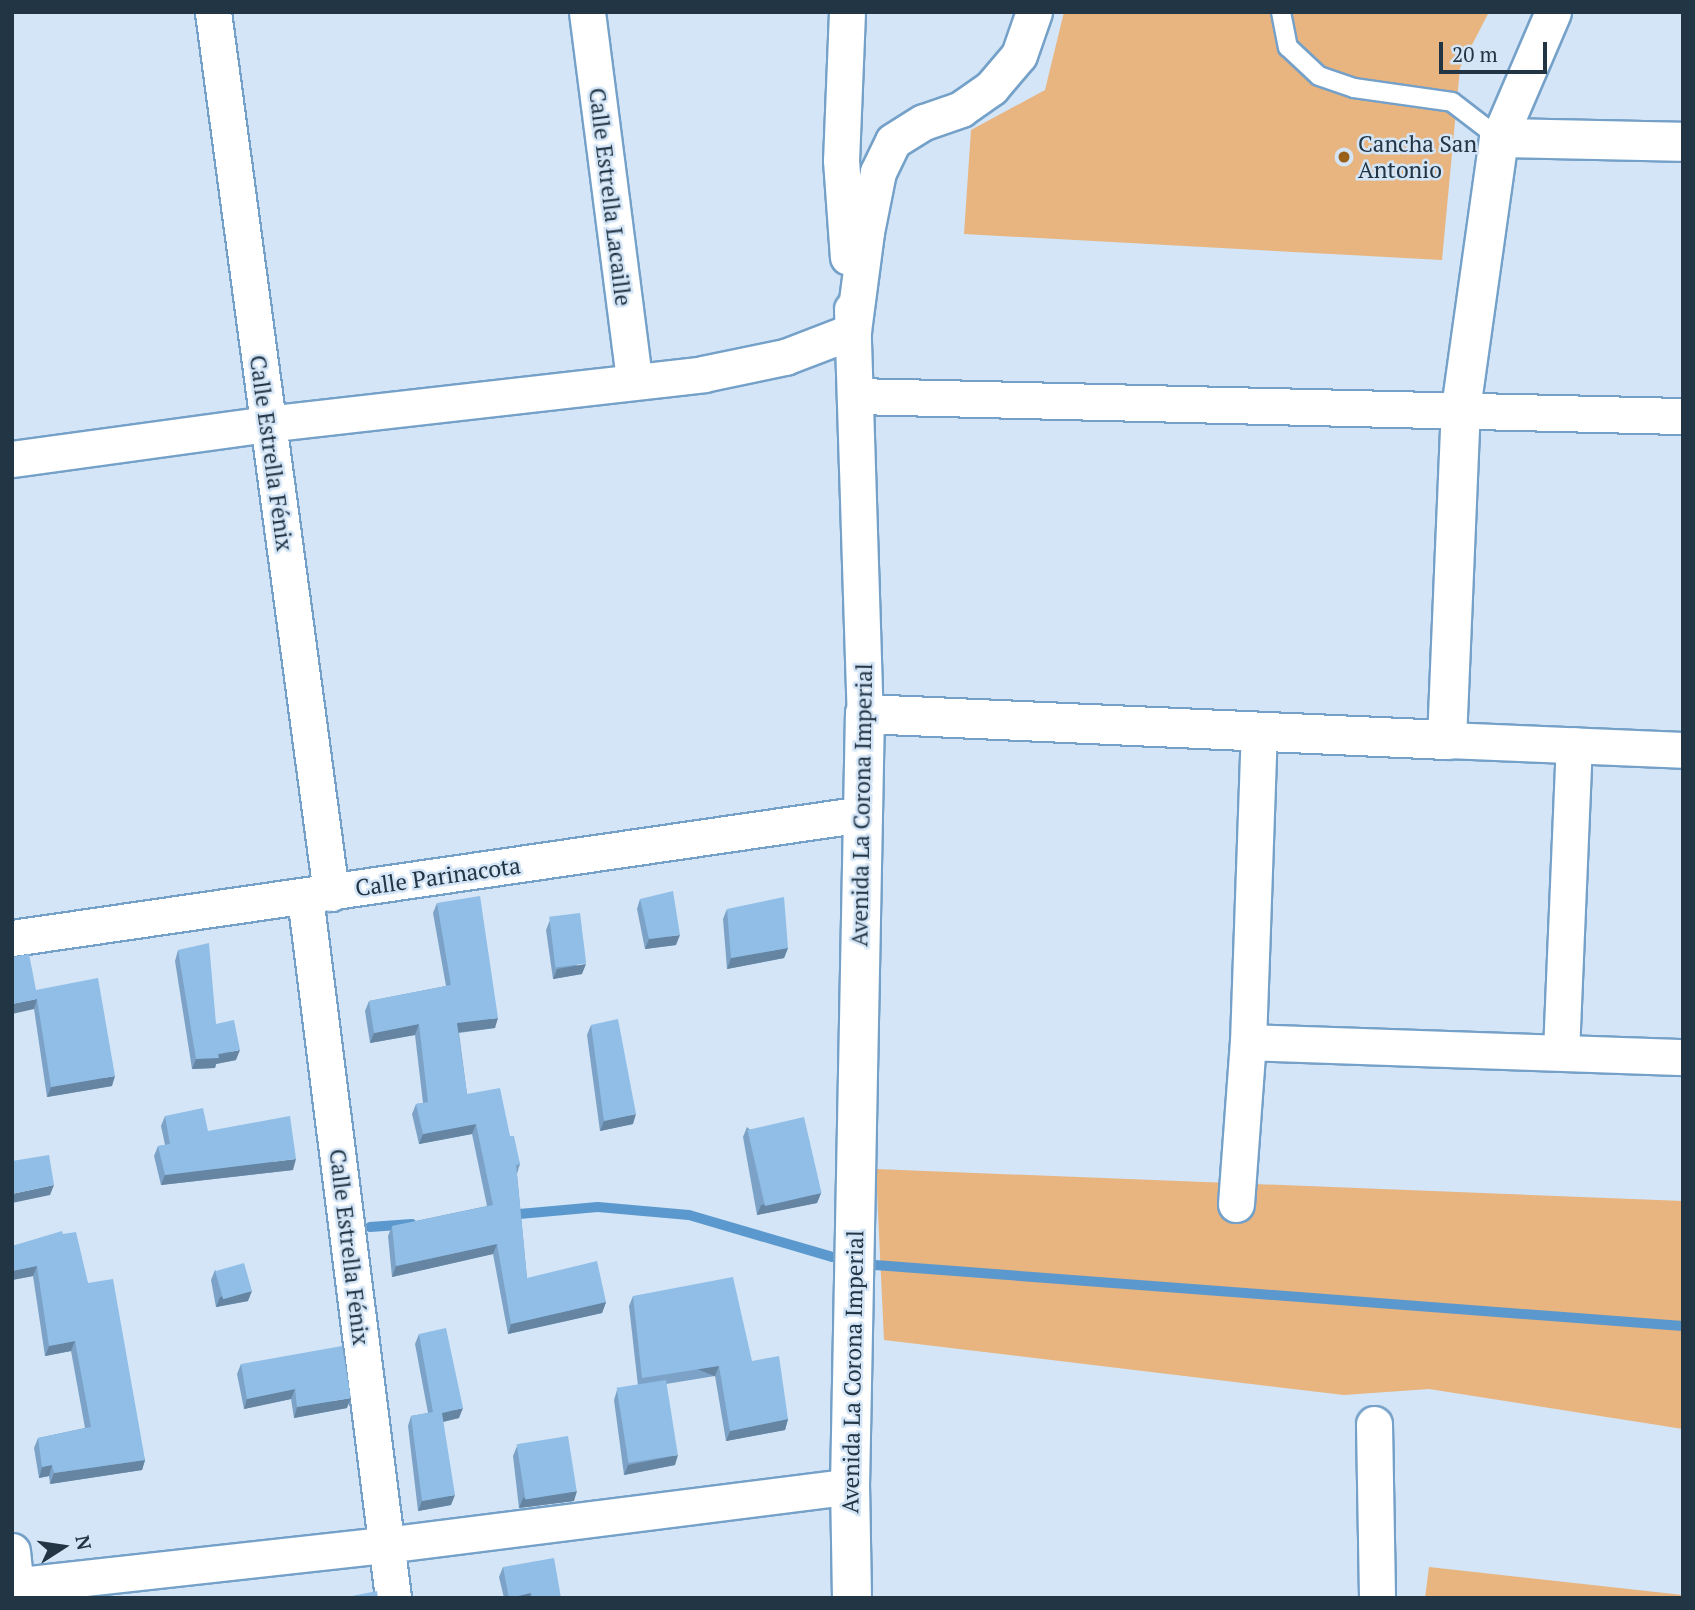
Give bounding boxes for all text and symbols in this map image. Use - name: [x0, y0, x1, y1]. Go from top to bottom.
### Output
- scale bar: [1443, 28, 1552, 72]
- text: 20 m: [1452, 40, 1498, 68]
- street label: Calle Estrella Lacaille: [583, 86, 637, 308]
- place label: Cancha San Antonio: [1358, 130, 1477, 184]
- marker: Cancha San Antonio: [1336, 149, 1352, 165]
- street label: Calle Estrella Fénix: [244, 353, 298, 553]
- street label: Avenida La Corona Imperial: [846, 663, 878, 947]
- street label: Calle Parinacota: [354, 852, 522, 902]
- street label: Calle Estrella Fénix: [323, 1147, 375, 1347]
- street label: Avenida La Corona Imperial: [837, 1230, 869, 1514]
- north arrow: [28, 1512, 98, 1582]
- text: N: [70, 1533, 98, 1552]

